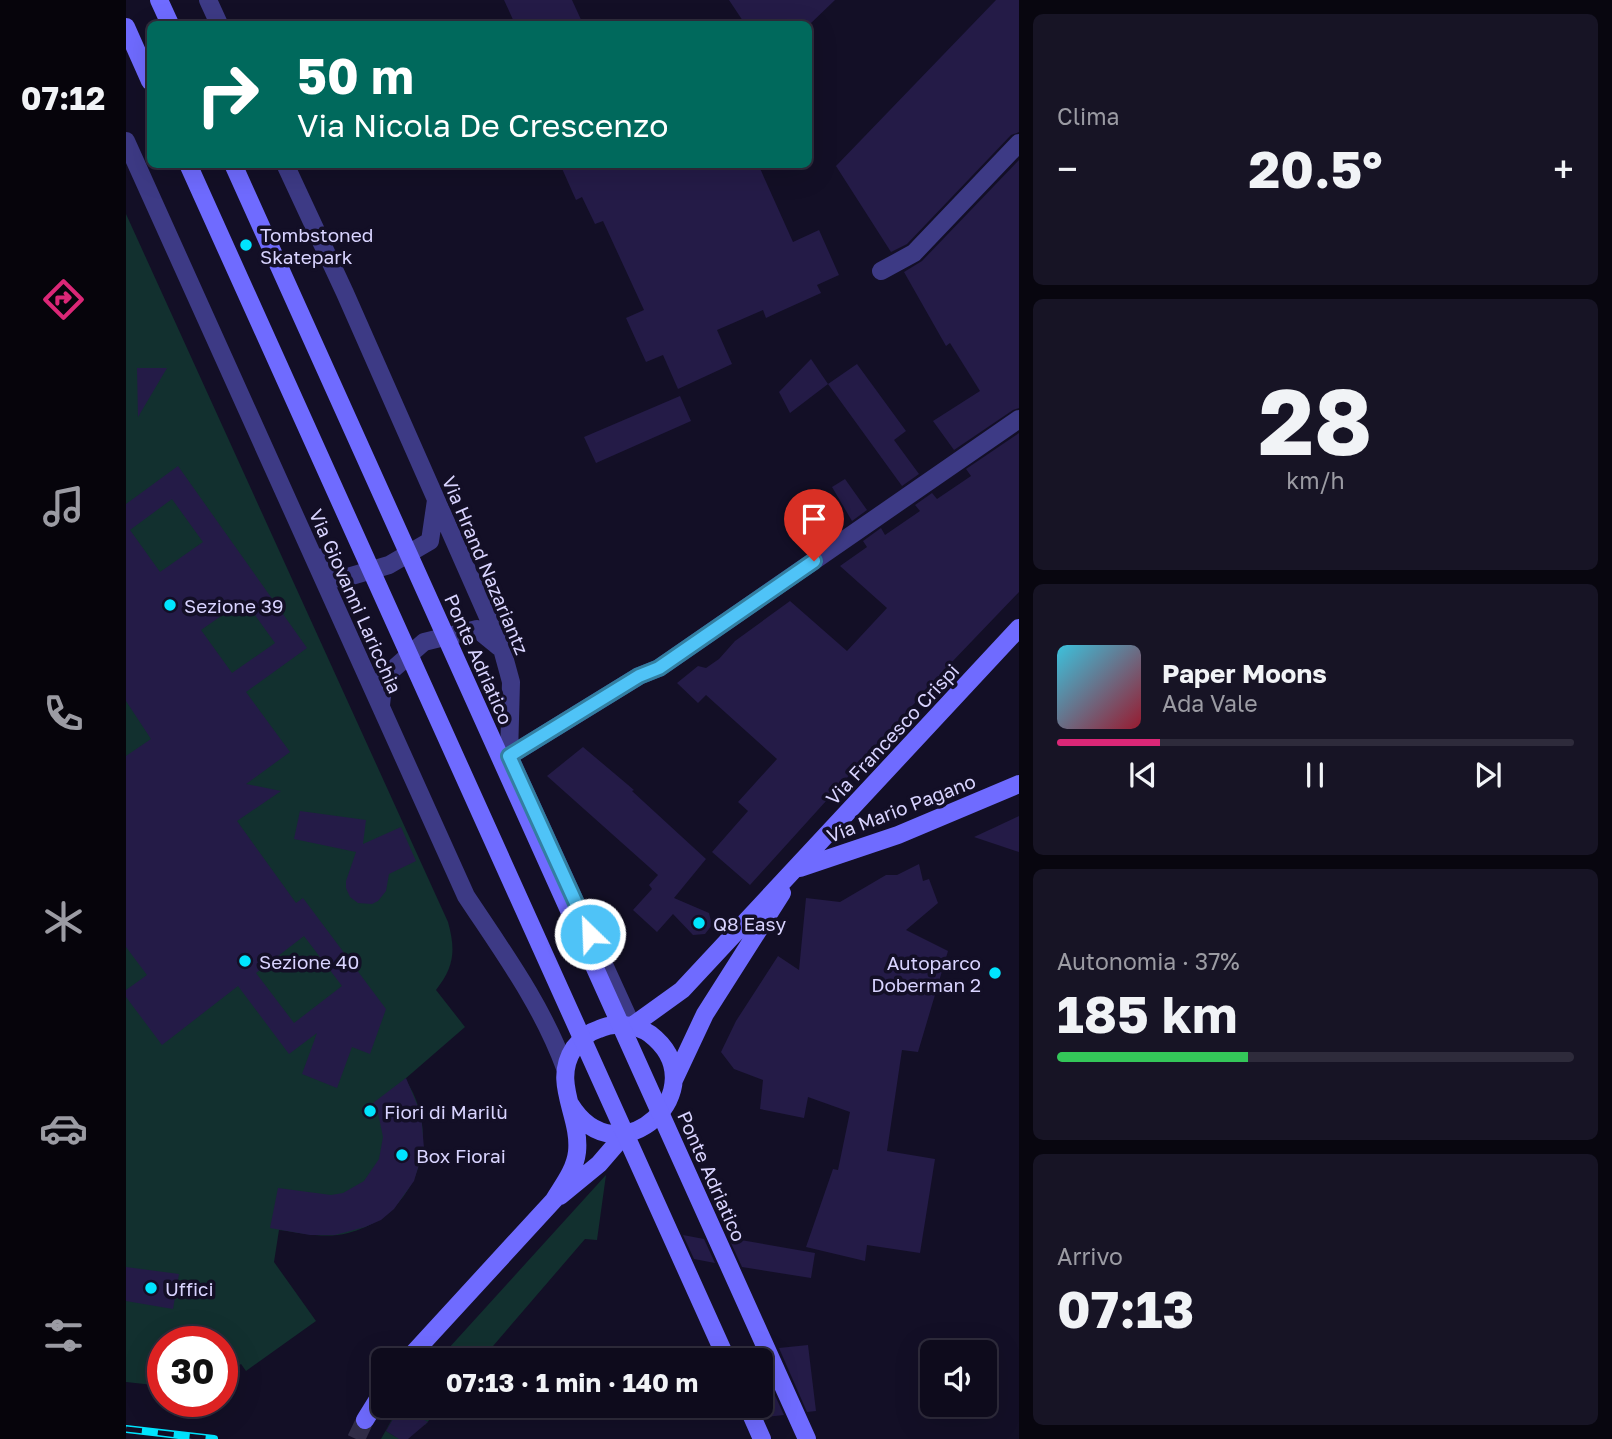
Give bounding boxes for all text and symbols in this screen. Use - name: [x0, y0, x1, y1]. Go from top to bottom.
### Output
- text: 50 m: [297, 46, 414, 105]
- icon: right: [182, 49, 273, 140]
- text: 07:12: [21, 79, 105, 117]
- text: Clima: [1057, 102, 1120, 130]
- text: Via Nicola De Crescenzo: [297, 106, 669, 144]
- text: 20.5°: [1248, 137, 1383, 199]
- text: −: [1057, 146, 1078, 191]
- text: +: [1553, 146, 1574, 191]
- place label: Tombstoned Skatepark: [260, 223, 373, 268]
- marker: Tombstoned Skatepark: [238, 237, 254, 253]
- icon: directions: [39, 275, 88, 324]
- text: 28: [1259, 366, 1372, 475]
- text: km/h: [1286, 466, 1345, 494]
- street label: Via Hrand Nazariantz: [438, 472, 534, 658]
- icon: music: [39, 482, 88, 531]
- pin: [784, 489, 844, 561]
- icon: arrive: [795, 500, 833, 538]
- street label: Via Giovanni Laricchia: [305, 505, 407, 697]
- street label: Ponte Adriatico: [440, 590, 518, 728]
- place label: Sezione 39: [184, 594, 283, 617]
- marker: Sezione 39: [162, 597, 178, 613]
- text: Paper Moons: [1162, 658, 1327, 689]
- street label: Via Francesco Crispi: [821, 659, 963, 809]
- icon: phone: [39, 689, 88, 738]
- text: Ada Vale: [1162, 689, 1258, 717]
- icon: previous: [1124, 756, 1162, 794]
- icon: pause: [1296, 756, 1334, 794]
- icon: next: [1469, 756, 1507, 794]
- street label: Via Mario Pagano: [823, 769, 979, 847]
- icon: climate: [39, 897, 88, 946]
- position arrow: [553, 897, 627, 971]
- place label: Q8 Easy: [713, 912, 787, 935]
- marker: Q8 Easy: [691, 915, 707, 931]
- text: Autonomia · 37%: [1057, 947, 1240, 975]
- place label: Sezione 40: [259, 950, 359, 973]
- place label: Autoparco Doberman 2: [871, 951, 981, 996]
- marker: Sezione 40: [237, 953, 253, 969]
- marker: Autoparco Doberman 2: [987, 965, 1003, 981]
- text: 185 km: [1057, 982, 1237, 1044]
- place label: Fiori di Marilù: [384, 1100, 508, 1123]
- marker: Fiori di Marilù: [362, 1103, 378, 1119]
- icon: car: [39, 1104, 88, 1153]
- street label: Ponte Adriatico: [673, 1107, 751, 1245]
- place label: Box Fiorai: [416, 1144, 506, 1167]
- marker: Box Fiorai: [394, 1147, 410, 1163]
- text: Arrivo: [1057, 1242, 1123, 1270]
- place label: Uffici: [165, 1277, 213, 1300]
- text: 07:13: [1057, 1277, 1194, 1339]
- marker: Uffici: [143, 1280, 159, 1296]
- icon: filters: [39, 1311, 88, 1360]
- speed limit sign: 30: [147, 1326, 238, 1417]
- map controls: [920, 1340, 997, 1417]
- button: sound: [920, 1340, 997, 1417]
- text: 07:13 · 1 min · 140 m: [446, 1367, 698, 1398]

